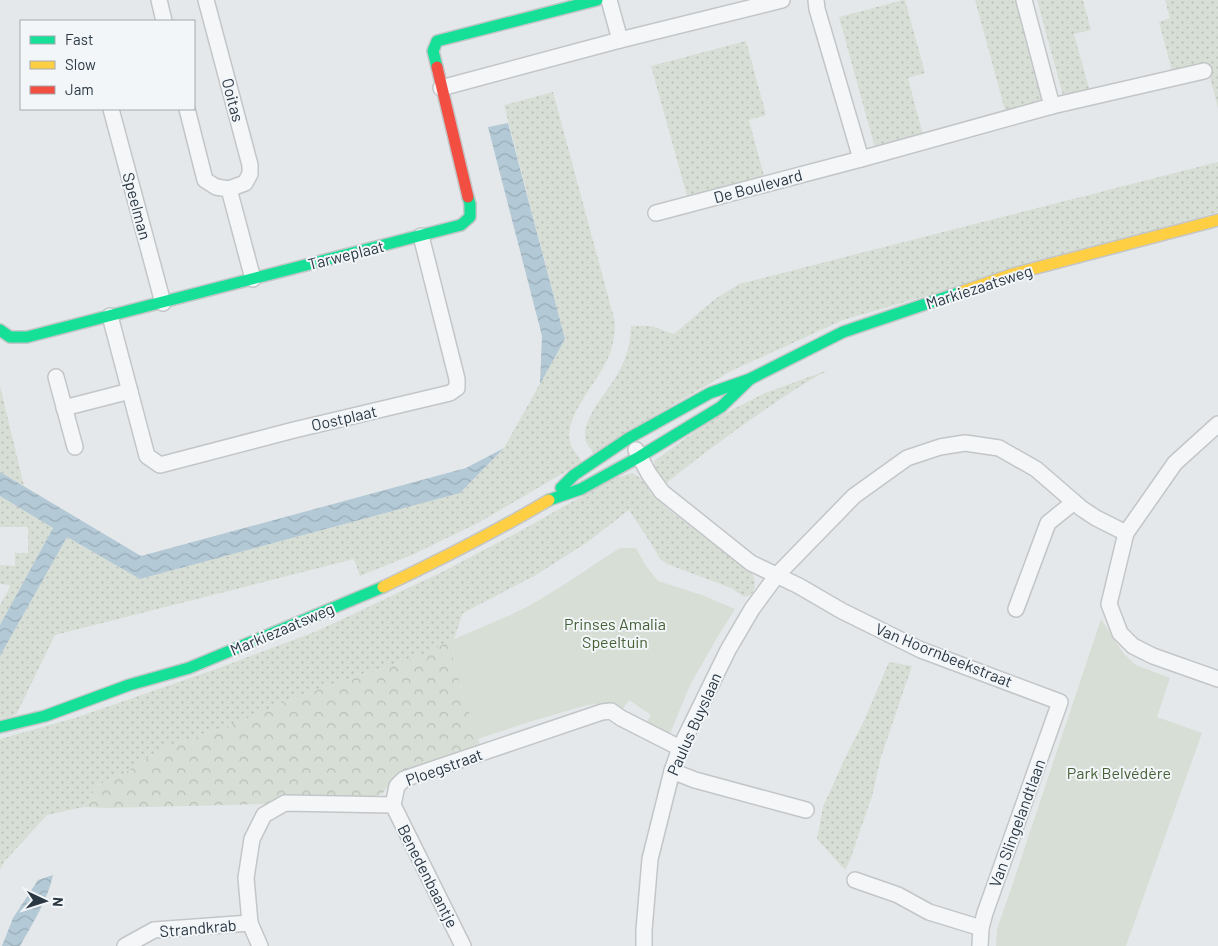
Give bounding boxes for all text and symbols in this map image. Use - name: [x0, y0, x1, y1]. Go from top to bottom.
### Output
- legend: [20, 20, 195, 110]
- text: Fast: [65, 30, 93, 48]
- text: Slow: [65, 55, 96, 73]
- street label: Ooitas: [219, 76, 248, 124]
- text: Jam: [65, 80, 94, 98]
- street label: De Boulevard: [711, 165, 804, 206]
- street label: Speelman: [119, 170, 156, 242]
- street label: Tarweplaat: [306, 236, 386, 273]
- street label: Markiezaatsweg: [923, 260, 1034, 313]
- street label: Oostplaat: [309, 401, 379, 434]
- street label: Markiezaatsweg: [227, 598, 337, 659]
- park label: Prinses Amalia Speeltuin: [564, 614, 666, 651]
- street label: Van Hoornbeekstraat: [873, 618, 1015, 691]
- street label: Paulus Buyslaan: [662, 669, 725, 778]
- street label: Ploegstraat: [403, 744, 485, 789]
- street label: Van Slingelandtlaan: [985, 756, 1049, 890]
- park label: Park Belvédère: [1067, 763, 1171, 782]
- street label: Benedenbaantje: [394, 821, 463, 931]
- north arrow: [20, 876, 70, 926]
- text: N: [50, 897, 67, 907]
- street label: Strandkrab: [159, 915, 237, 940]

